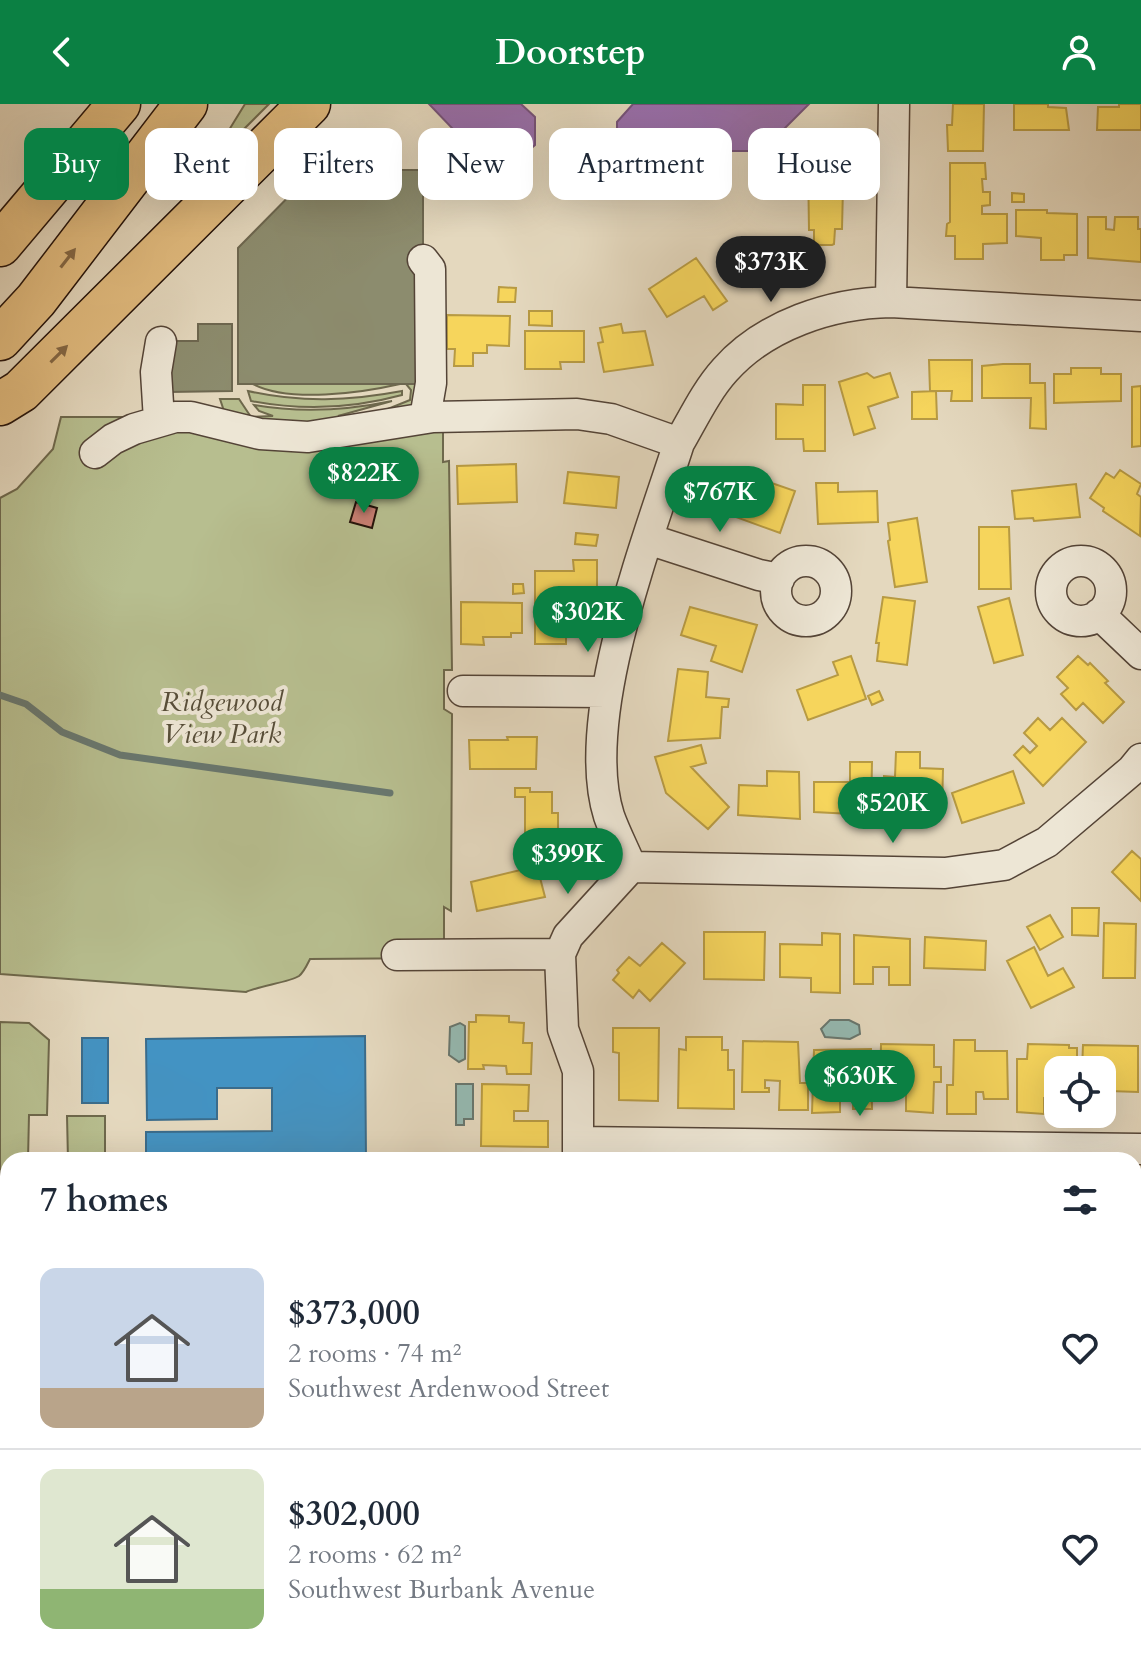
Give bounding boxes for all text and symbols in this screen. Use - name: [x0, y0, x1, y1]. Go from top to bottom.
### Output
- text: Doorstep: [495, 28, 646, 77]
- icon: back: [40, 30, 84, 74]
- icon: person: [1057, 30, 1101, 74]
- chip: Buy: [24, 128, 129, 200]
- chip: Rent: [145, 128, 258, 200]
- chip: Filters: [274, 128, 402, 200]
- chip: New: [418, 128, 533, 200]
- chip: Apartment: [549, 128, 732, 200]
- chip: House: [748, 128, 880, 200]
- pin: $373K: [715, 236, 827, 304]
- text: $373K: [734, 244, 808, 279]
- one-way arrow: [60, 248, 76, 268]
- one-way arrow: [49, 345, 68, 363]
- pin: $822K: [308, 447, 420, 515]
- text: $822K: [327, 455, 401, 490]
- pin: $767K: [664, 466, 776, 534]
- text: $767K: [683, 474, 757, 509]
- pin: $302K: [532, 586, 644, 654]
- text: $302K: [551, 594, 625, 629]
- park label: Ridgewood View Park: [161, 683, 284, 753]
- pin: $520K: [837, 777, 949, 845]
- text: $520K: [856, 785, 930, 820]
- pin: $399K: [512, 828, 624, 896]
- text: $399K: [531, 836, 605, 871]
- pin: $630K: [804, 1050, 916, 1118]
- map controls: [1044, 1056, 1116, 1128]
- button: locate: [1044, 1056, 1116, 1128]
- text: $630K: [823, 1058, 897, 1093]
- text: 7 homes: [40, 1177, 168, 1223]
- icon: filters: [1058, 1178, 1102, 1222]
- text: $373,000: [288, 1290, 420, 1336]
- icon: home: [104, 1300, 200, 1396]
- icon: heart: [1058, 1326, 1102, 1370]
- text: 2 rooms · 74 m²: [288, 1336, 461, 1371]
- text: Southwest Ardenwood Street: [288, 1371, 609, 1406]
- text: $302,000: [288, 1491, 420, 1537]
- icon: home: [104, 1501, 200, 1597]
- icon: heart: [1058, 1527, 1102, 1571]
- text: 2 rooms · 62 m²: [288, 1537, 461, 1572]
- text: Southwest Burbank Avenue: [288, 1572, 595, 1607]

